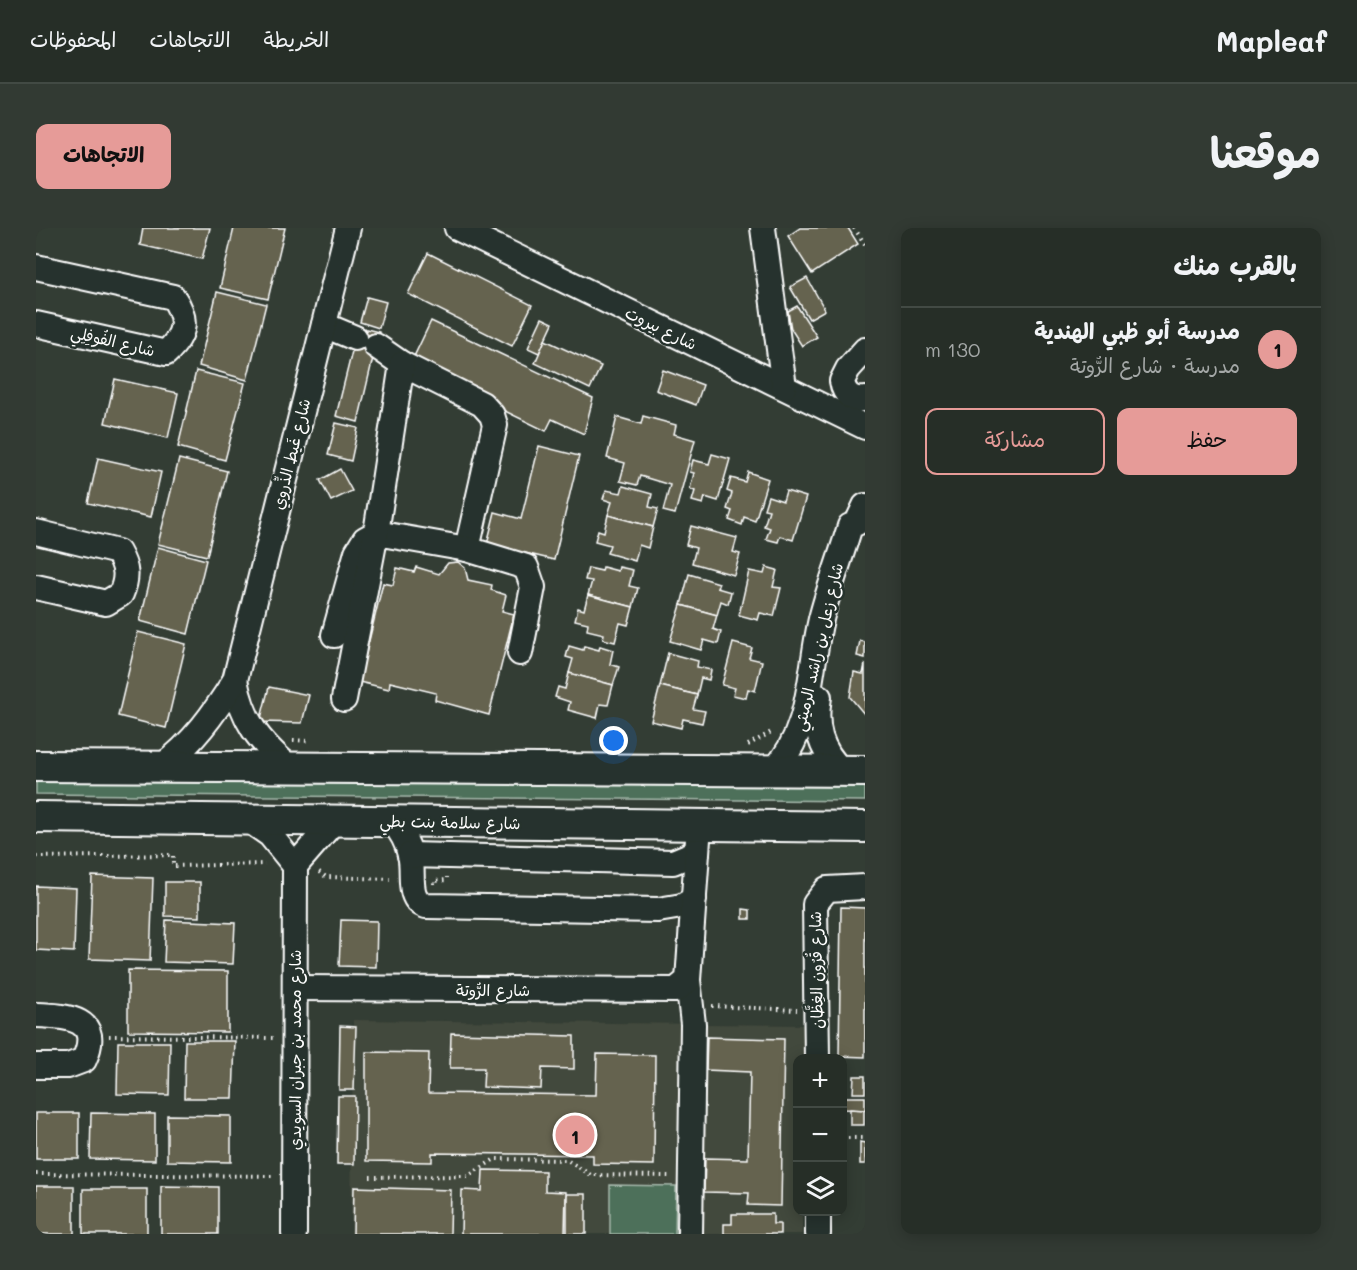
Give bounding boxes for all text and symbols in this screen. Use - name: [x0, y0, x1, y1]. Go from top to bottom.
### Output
- text: Mapleaf: [1216, 23, 1327, 59]
- text: المحفوظات: [30, 25, 116, 52]
- text: الاتجاهات: [149, 25, 231, 52]
- text: الخريطة: [264, 25, 329, 52]
- button: الاتجاهات: [36, 124, 171, 189]
- text: موقعنا: [1210, 124, 1321, 179]
- text: بالقرب منك: [1174, 248, 1297, 282]
- street label: شارع بيروت: [621, 301, 701, 356]
- text: مدرسة أبو ظبي الهندية: [1034, 316, 1240, 345]
- street label: شارع الفُوفِلِي: [68, 321, 157, 365]
- text: 130 m: [925, 336, 980, 362]
- text: 1: [1273, 336, 1282, 362]
- text: مدرسة · شارع الرُّوتة: [1070, 352, 1240, 378]
- street label: شارع غَيط الذِّروي: [266, 396, 316, 512]
- button: مشاركة: [925, 408, 1105, 475]
- button: حفظ: [1117, 408, 1297, 475]
- street label: شارع زعل بن راشد الرميثي: [788, 561, 852, 734]
- your location: [599, 726, 628, 755]
- street label: شارع سلامة بنت بطي: [379, 810, 521, 838]
- street label: شارع قُرُون الغِظَّان: [803, 911, 829, 1029]
- street label: شارع محمد بن جبران السويدي: [284, 950, 307, 1150]
- street label: شارع الرُّوتة: [456, 979, 530, 1002]
- map controls: [793, 1054, 847, 1216]
- button: +: [793, 1054, 847, 1108]
- button: −: [793, 1108, 847, 1162]
- pin: 1: [556, 1112, 594, 1158]
- button: layers: [793, 1162, 847, 1216]

